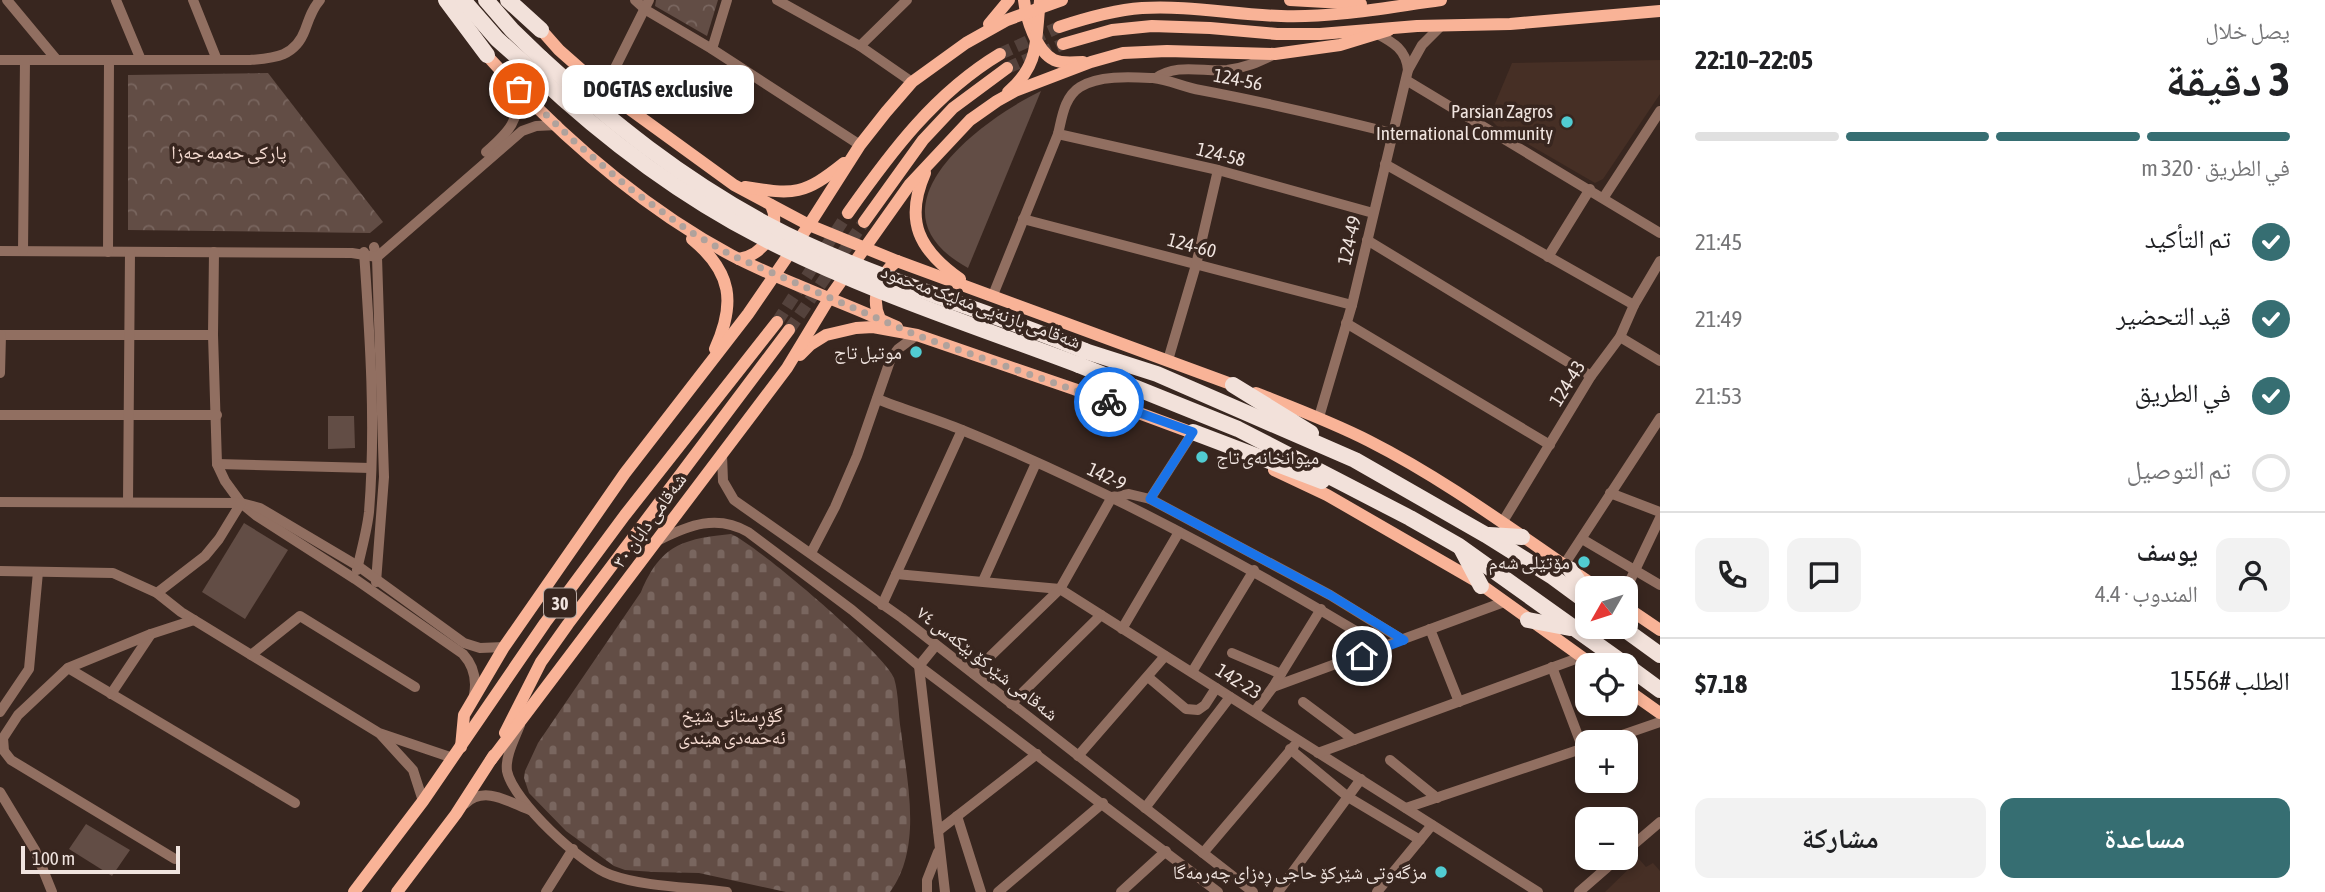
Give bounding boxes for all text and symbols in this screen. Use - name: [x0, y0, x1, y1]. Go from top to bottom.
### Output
- text: يصل خلال: [2205, 18, 2290, 44]
- text: 22:05–22:10: [1695, 45, 1813, 75]
- text: 3 دقيقة: [2165, 53, 2290, 106]
- pin: [489, 59, 549, 119]
- street label: 124-56: [1212, 63, 1264, 95]
- callout: DOGTAS exclusive: [561, 64, 754, 114]
- icon: bag: [500, 70, 538, 108]
- text: DOGTAS exclusive: [583, 76, 733, 102]
- place label: Parsian Zagros International Community: [1376, 100, 1553, 144]
- marker: Parsian Zagros International Community: [1559, 114, 1575, 130]
- street label: 124-58: [1194, 137, 1248, 171]
- park label: پارکی حەمە جەزا: [171, 141, 287, 164]
- text: في الطريق · 320 m: [2141, 155, 2290, 181]
- street label: 124-49: [1333, 213, 1365, 267]
- icon: check: [2252, 223, 2290, 261]
- text: تم التأكيد: [2145, 224, 2231, 254]
- street label: 124-60: [1165, 228, 1219, 262]
- text: 21:45: [1695, 229, 1742, 255]
- street label: شەقامی بازنەیی مەلیک مەحمود: [878, 260, 1084, 353]
- icon: check: [2252, 300, 2290, 338]
- text: قيد التحضير: [2116, 301, 2231, 331]
- text: 21:49: [1695, 306, 1742, 332]
- place label: موتيل تاج: [834, 341, 902, 364]
- marker: موتيل تاج: [908, 344, 924, 360]
- street label: 124-43: [1545, 356, 1589, 410]
- courier: [1074, 367, 1144, 437]
- icon: check: [2252, 377, 2290, 415]
- text: في الطريق: [2134, 378, 2231, 408]
- icon: bike: [1090, 383, 1128, 421]
- text: 21:53: [1695, 383, 1742, 409]
- place label: میوانخانەی تاج: [1216, 446, 1319, 469]
- marker: میوانخانەی تاج: [1194, 449, 1210, 465]
- text: تم التوصيل: [2126, 455, 2231, 485]
- street label: 142-9: [1084, 457, 1130, 495]
- street label: شەقامی دابان ٣٠: [607, 468, 691, 572]
- text: يوسف: [2137, 537, 2198, 567]
- button: phone: [1695, 538, 1769, 612]
- button: chat: [1787, 538, 1861, 612]
- button: person: [2216, 538, 2290, 612]
- place label: مۆتێلی شەم: [1488, 551, 1570, 576]
- marker: مۆتێلی شەم: [1576, 554, 1592, 570]
- north arrow: [1575, 576, 1638, 639]
- map controls: [1575, 576, 1638, 870]
- text: المندوب · 4.4: [2095, 581, 2198, 607]
- road number: 30: [544, 588, 576, 618]
- street label: شەقامی شێرکۆ بێکەس ٧٤: [912, 601, 1063, 726]
- pin: [1332, 626, 1392, 686]
- icon: home: [1343, 637, 1381, 675]
- button: locate: [1575, 653, 1638, 716]
- street label: 142-23: [1212, 659, 1266, 703]
- text: الطلب #1556: [2170, 666, 2290, 696]
- text: $7.18: [1695, 669, 1747, 699]
- park label: گۆڕستانی شێخ ئەحمەدی هیندی: [678, 704, 786, 749]
- button: +: [1575, 730, 1638, 793]
- button: مشاركة: [1695, 798, 1986, 878]
- button: مساعدة: [2000, 798, 2290, 878]
- button: −: [1575, 807, 1638, 870]
- scale bar: [21, 843, 180, 875]
- text: 100 m: [32, 847, 75, 869]
- place label: مزگەوتی شێرکۆ حاجی ڕەزای چەرمەگا: [1173, 861, 1427, 887]
- marker: مزگەوتی شێرکۆ حاجی ڕەزای چەرمەگا: [1433, 864, 1449, 880]

